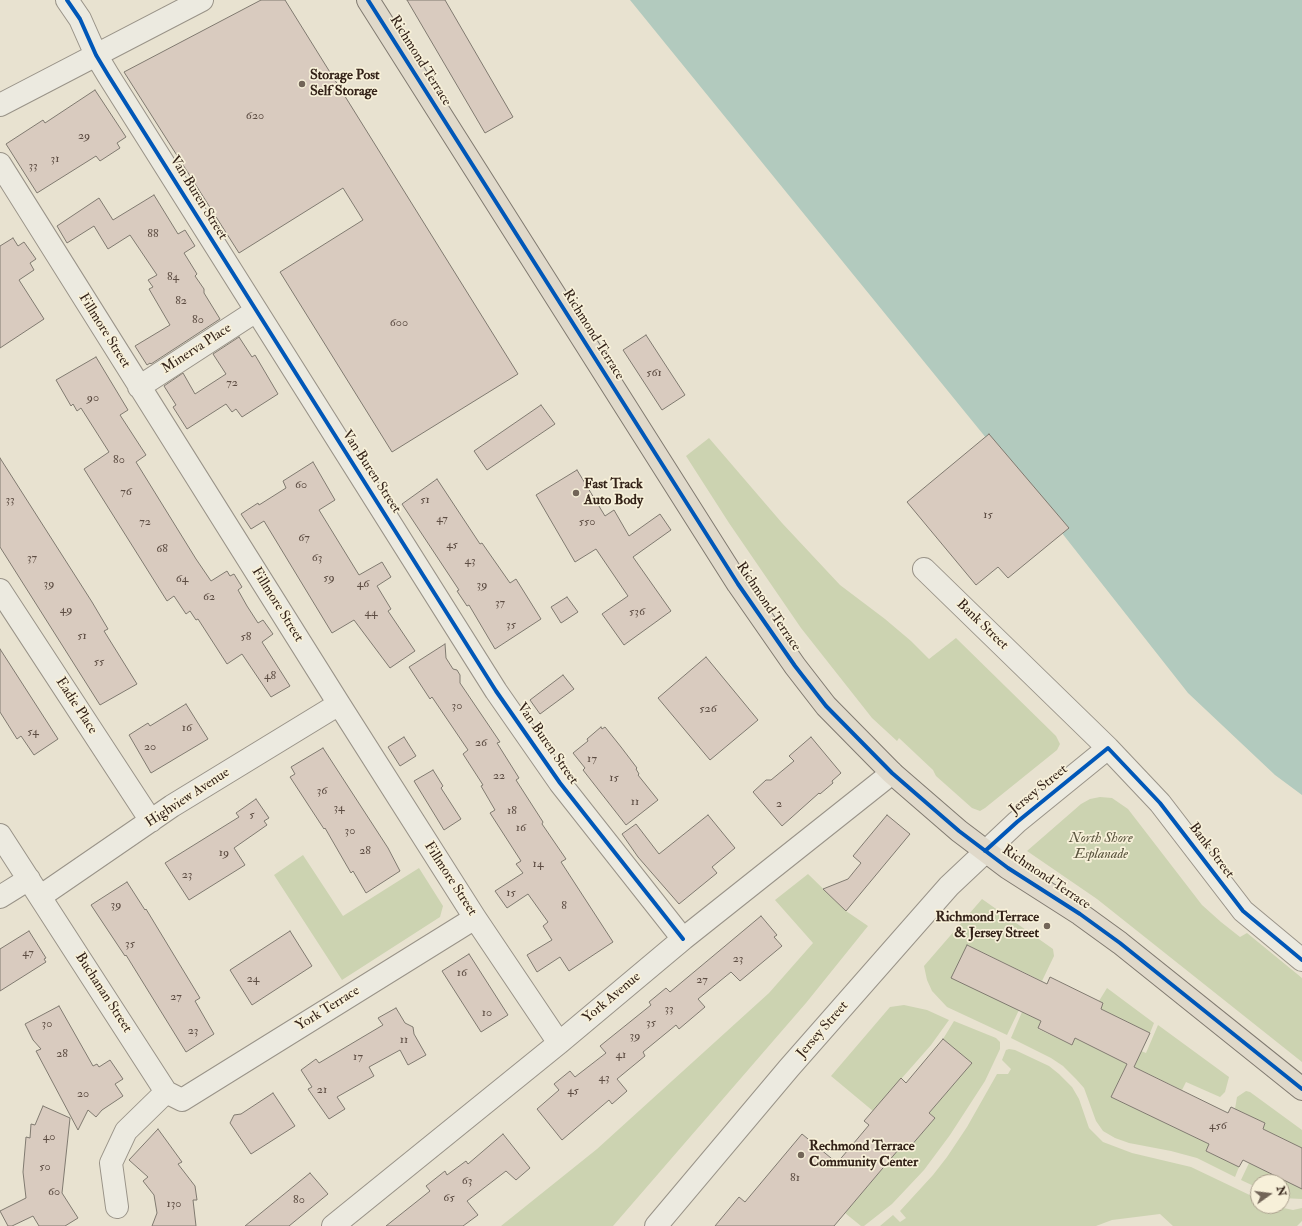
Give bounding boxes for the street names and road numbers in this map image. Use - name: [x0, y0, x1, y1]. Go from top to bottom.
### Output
- street label: Richmond Terrace: [385, 13, 455, 109]
- street label: Van Buren Street: [165, 153, 231, 243]
- street label: Richmond Terrace: [558, 287, 628, 383]
- street label: Fillmore Street: [74, 291, 134, 371]
- street label: Minerva Place: [159, 320, 235, 378]
- street label: Van Buren Street: [338, 427, 404, 517]
- street label: Richmond Terrace: [732, 559, 804, 655]
- street label: Fillmore Street: [247, 565, 307, 645]
- street label: Bank Street: [953, 596, 1011, 654]
- street label: Eadie Place: [51, 674, 101, 738]
- street label: Van Buren Street: [513, 700, 581, 788]
- street label: Jersey Street: [1007, 761, 1071, 819]
- street label: Highview Avenue: [143, 765, 233, 831]
- street label: Bank Street: [1185, 820, 1237, 882]
- street label: Fillmore Street: [420, 839, 480, 919]
- street label: Richmond Terrace: [998, 842, 1094, 914]
- street label: Buchanan Street: [71, 950, 135, 1036]
- street label: York Avenue: [580, 969, 644, 1027]
- street label: York Terrace: [293, 983, 363, 1035]
- street label: Jersey Street: [794, 998, 852, 1062]

